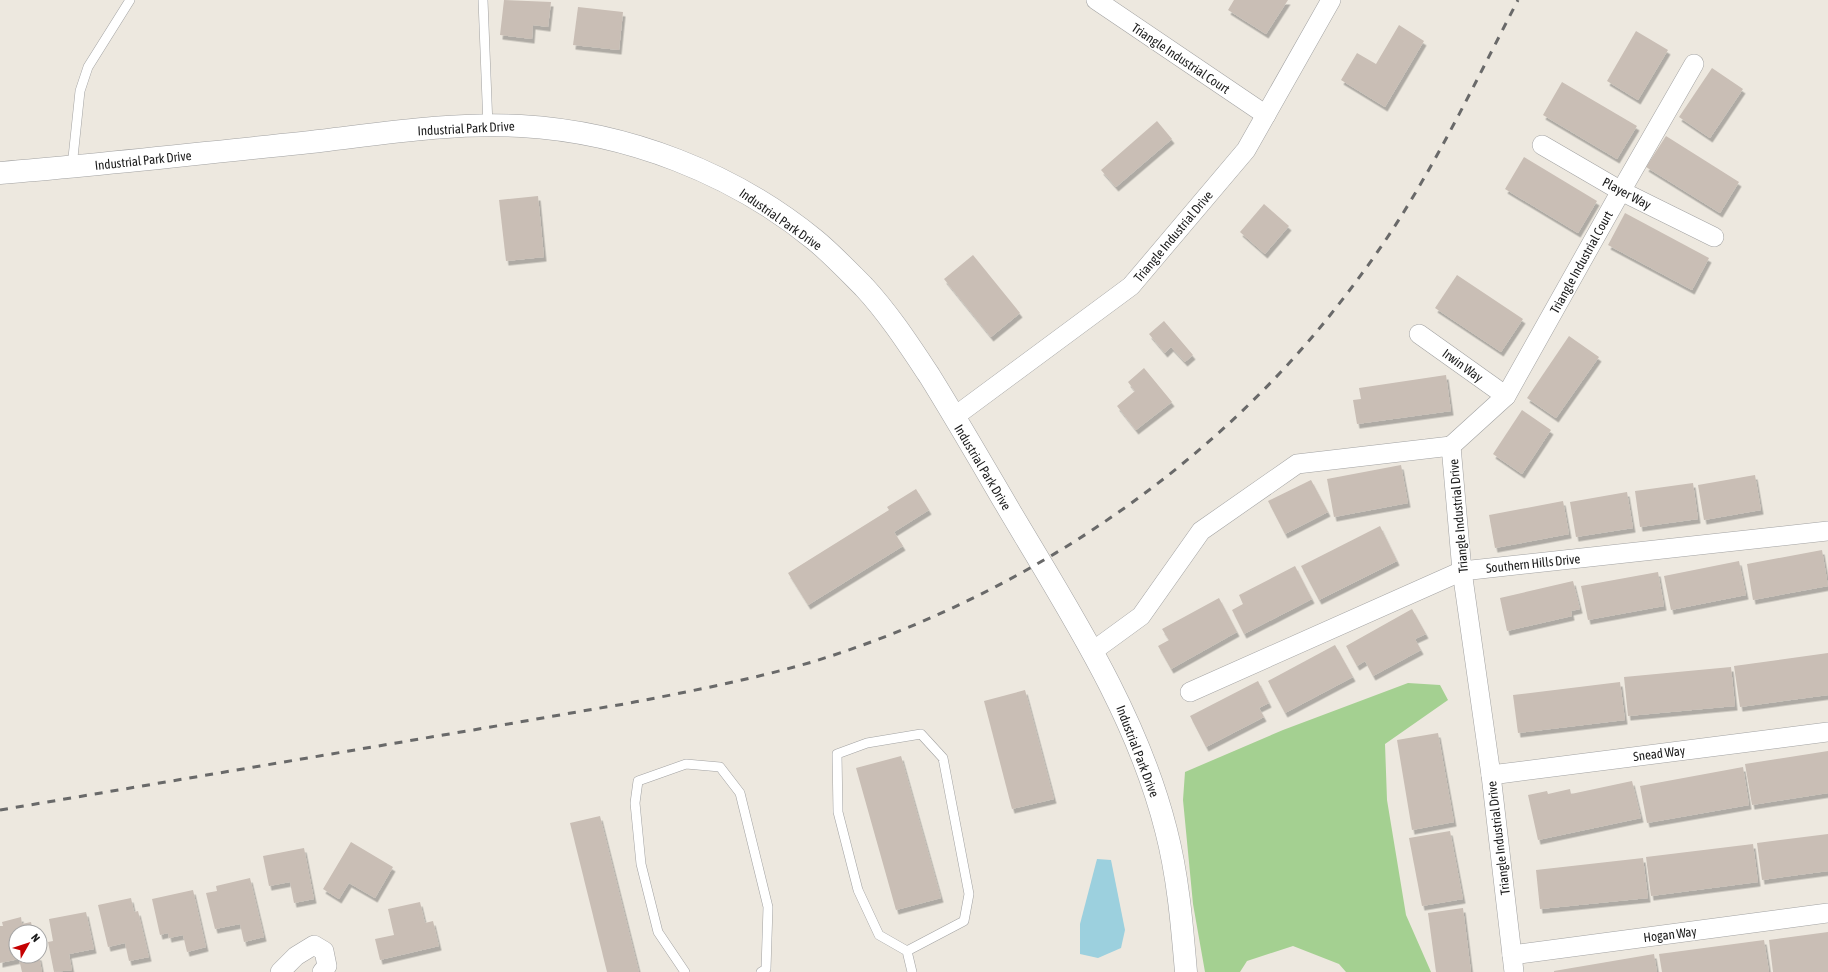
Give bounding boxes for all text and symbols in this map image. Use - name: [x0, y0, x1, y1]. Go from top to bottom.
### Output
- street label: Triangle Industrial Court: [1129, 20, 1233, 97]
- street label: Industrial Park Drive: [417, 118, 515, 139]
- street label: Industrial Park Drive: [94, 148, 192, 173]
- street label: Player Way: [1600, 174, 1654, 213]
- street label: Industrial Park Drive: [737, 185, 825, 253]
- street label: Triangle Industrial Drive: [1131, 188, 1216, 285]
- street label: Triangle Industrial Court: [1547, 208, 1616, 316]
- street label: Irwin Way: [1440, 346, 1486, 385]
- street label: Industrial Park Drive: [951, 422, 1014, 513]
- street label: Triangle Industrial Drive: [1446, 458, 1471, 574]
- street label: Southern Hills Drive: [1485, 551, 1581, 576]
- street label: Industrial Park Drive: [1113, 703, 1162, 799]
- street label: Snead Way: [1632, 743, 1686, 764]
- street label: Triangle Industrial Drive: [1484, 780, 1513, 896]
- north arrow: [8, 924, 48, 964]
- street label: Hogan Way: [1643, 924, 1698, 945]
- text: N: [29, 931, 42, 944]

